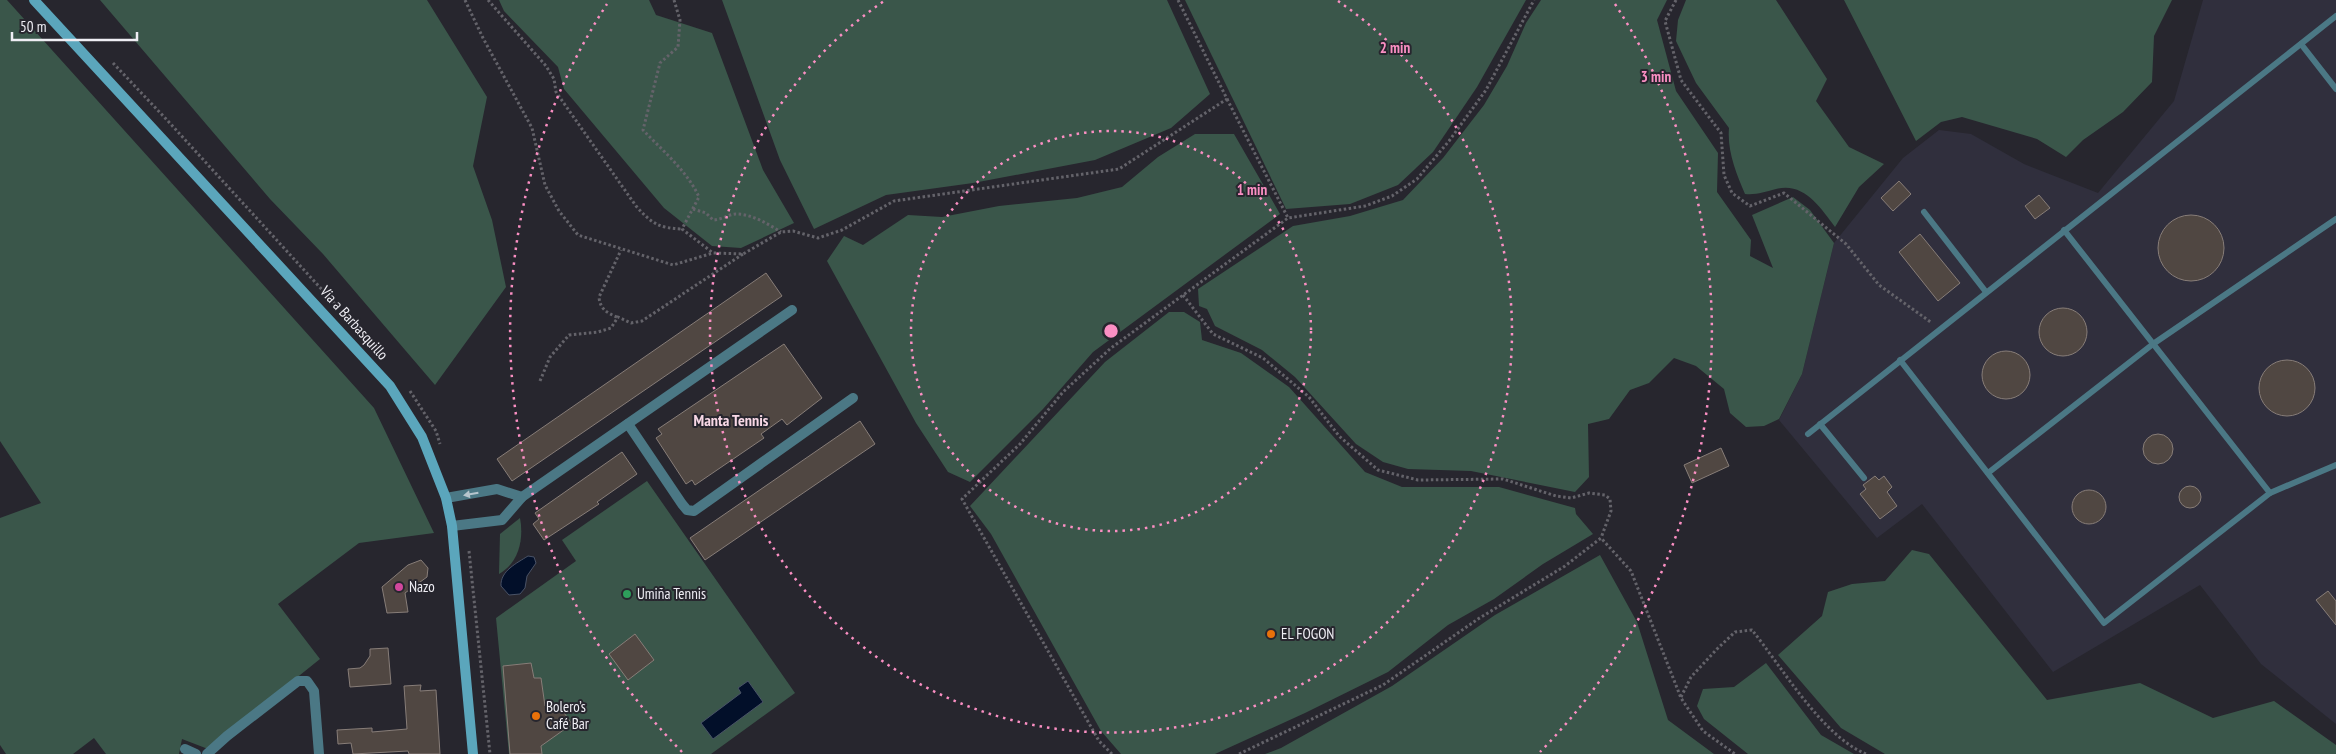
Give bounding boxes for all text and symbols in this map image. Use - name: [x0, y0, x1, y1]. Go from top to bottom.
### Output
- scale bar: [12, 10, 138, 42]
- text: 50 m: [20, 17, 46, 36]
- text: 2 min: [1380, 38, 1410, 57]
- text: 3 min: [1641, 67, 1671, 86]
- text: 1 min: [1237, 180, 1267, 199]
- street label: Via a Barbasquillo: [316, 281, 393, 364]
- centre of rings: [1102, 322, 1120, 340]
- district label: Manta Tennis: [694, 410, 769, 430]
- one-way arrow: [463, 490, 479, 498]
- place label: Nazo: [409, 577, 435, 596]
- marker: Nazo: [393, 581, 405, 593]
- place label: Umiña Tennis: [637, 584, 706, 603]
- marker: Umiña Tennis: [621, 588, 633, 600]
- place label: EL FOGON: [1281, 624, 1334, 643]
- marker: EL FOGON: [1265, 628, 1277, 640]
- place label: Bolero’s Café Bar: [546, 697, 590, 733]
- marker: Bolero’s Café Bar: [530, 710, 542, 722]

